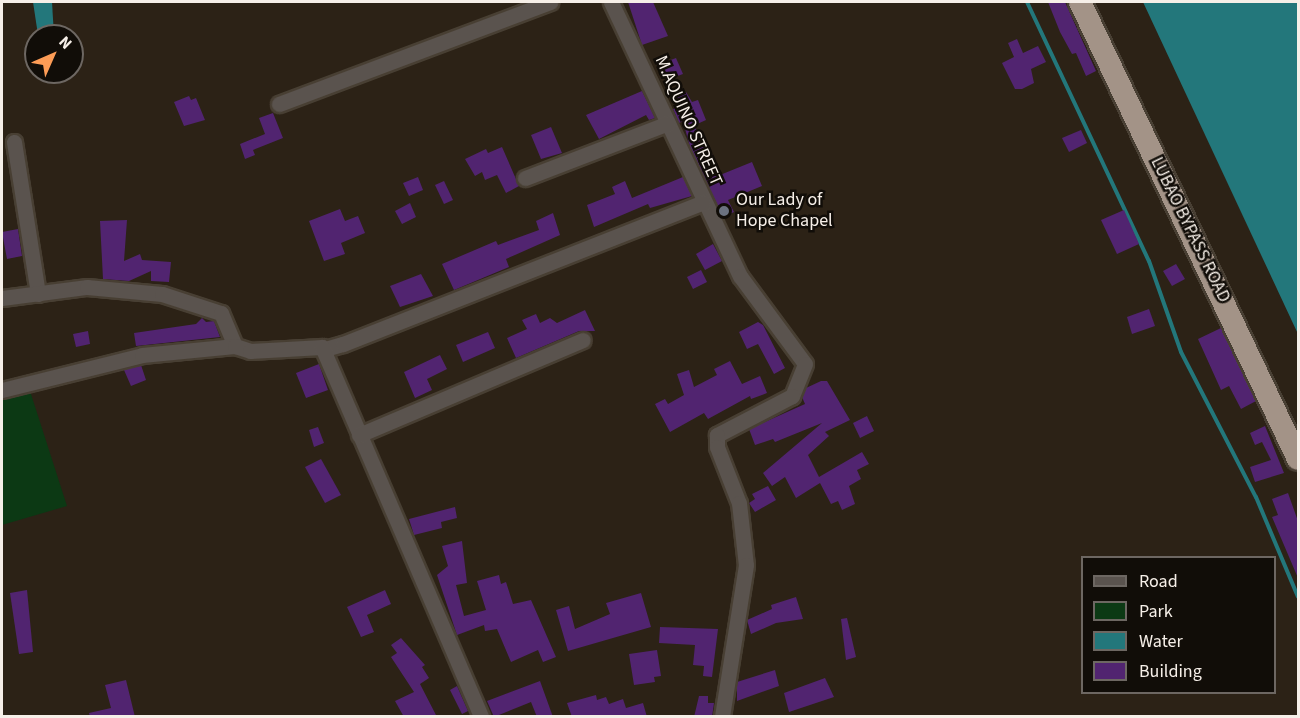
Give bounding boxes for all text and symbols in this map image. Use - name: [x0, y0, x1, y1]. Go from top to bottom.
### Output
- north arrow: [24, 24, 84, 84]
- text: N: [54, 31, 77, 54]
- street label: M.AQUINO STREET: [650, 52, 726, 190]
- street label: LUBAO BYPASS ROAD: [1145, 154, 1235, 306]
- place label: Our Lady of Hope Chapel: [736, 190, 833, 232]
- marker: Our Lady of Hope Chapel: [717, 204, 731, 218]
- legend: [1081, 556, 1276, 694]
- text: Road: [1139, 569, 1178, 594]
- text: Park: [1139, 599, 1173, 624]
- text: Water: [1139, 629, 1183, 654]
- text: Building: [1139, 659, 1202, 684]

